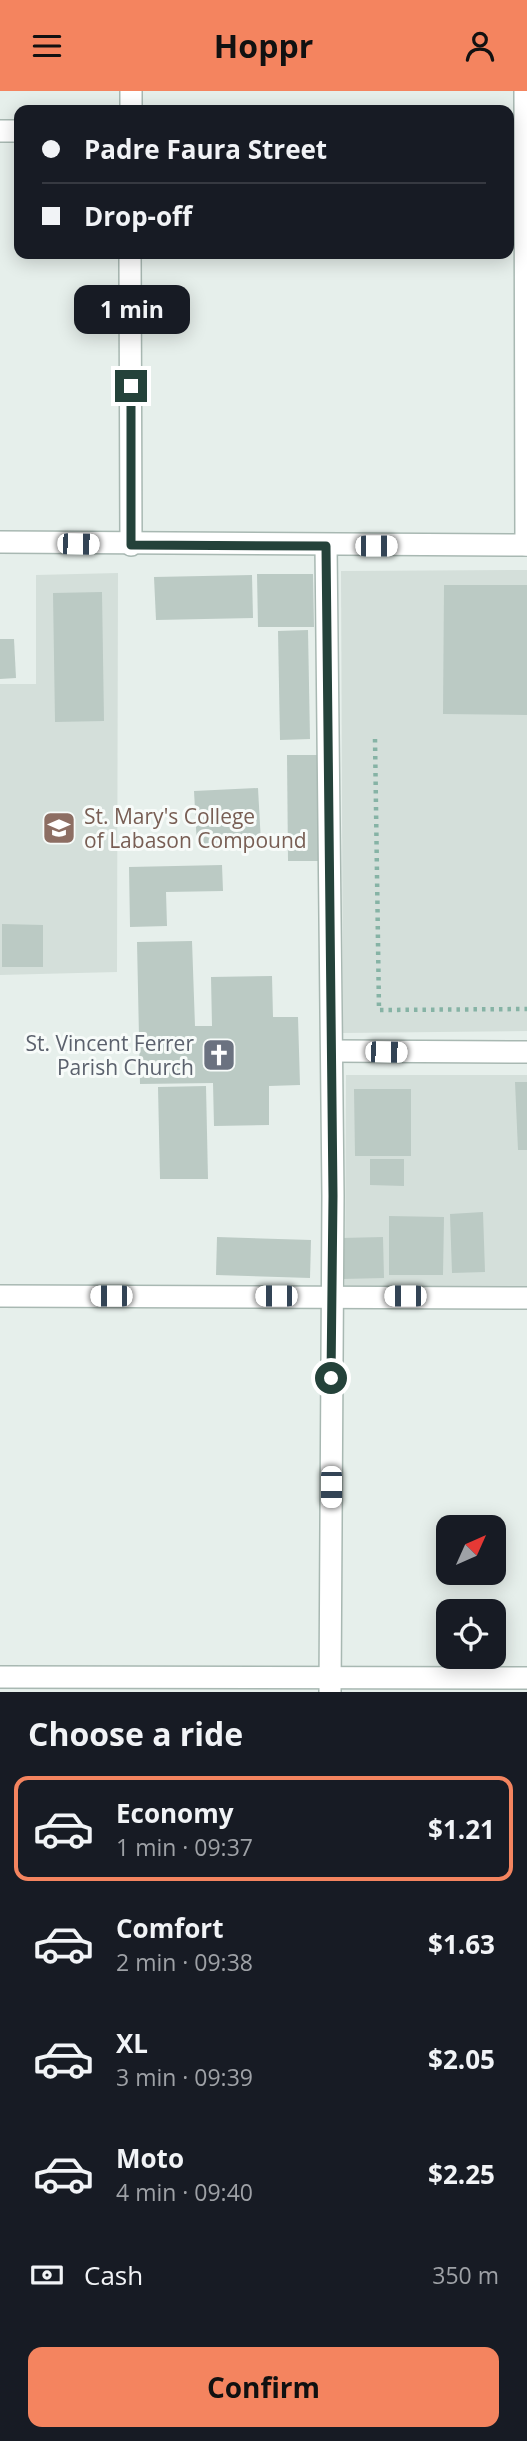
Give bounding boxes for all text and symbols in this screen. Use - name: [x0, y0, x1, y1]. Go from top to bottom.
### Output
- text: Hoppr: [214, 24, 313, 67]
- icon: menu: [28, 27, 66, 65]
- icon: person: [461, 27, 499, 65]
- text: Padre Faura Street: [84, 131, 327, 167]
- text: Drop-off: [84, 198, 192, 234]
- callout: 1 min: [73, 285, 189, 334]
- text: 1 min: [100, 293, 164, 325]
- route end: [115, 370, 147, 402]
- car: [57, 533, 100, 555]
- car: [356, 536, 398, 557]
- place label: St. Mary's College of Labason Compound: [84, 802, 307, 854]
- school or university icon: St. Mary's College of Labason Compound: [40, 809, 78, 847]
- place label: St. Vincent Ferrer Parish Church: [25, 1029, 194, 1081]
- church icon: St. Vincent Ferrer Parish Church: [200, 1036, 238, 1074]
- car: [365, 1041, 408, 1063]
- car: [91, 1286, 133, 1307]
- car: [256, 1286, 298, 1307]
- car: [385, 1286, 427, 1307]
- route start: [315, 1362, 347, 1394]
- car: [321, 1466, 342, 1508]
- north arrow: [436, 1515, 506, 1585]
- map controls: [436, 1515, 506, 1669]
- button: locate: [436, 1599, 506, 1669]
- text: Choose a ride: [28, 1712, 243, 1755]
- text: Economy: [116, 1795, 234, 1831]
- icon: car: [32, 1797, 95, 1860]
- text: $1.21: [428, 1811, 495, 1847]
- text: 1 min · 09:37: [116, 1831, 253, 1863]
- text: Comfort: [116, 1910, 223, 1946]
- icon: car: [32, 1912, 95, 1975]
- text: $1.63: [428, 1926, 495, 1962]
- text: 2 min · 09:38: [116, 1946, 253, 1978]
- text: XL: [116, 2025, 148, 2061]
- icon: car: [32, 2027, 95, 2090]
- text: $2.05: [428, 2041, 495, 2077]
- text: 3 min · 09:39: [116, 2061, 253, 2093]
- text: Moto: [116, 2140, 184, 2176]
- icon: car: [32, 2142, 95, 2205]
- text: $2.25: [428, 2156, 495, 2192]
- text: 4 min · 09:40: [116, 2176, 253, 2208]
- icon: cash: [28, 2256, 66, 2294]
- text: Cash: [84, 2257, 143, 2293]
- text: 350 m: [432, 2259, 499, 2291]
- button: Confirm: [28, 2347, 499, 2427]

